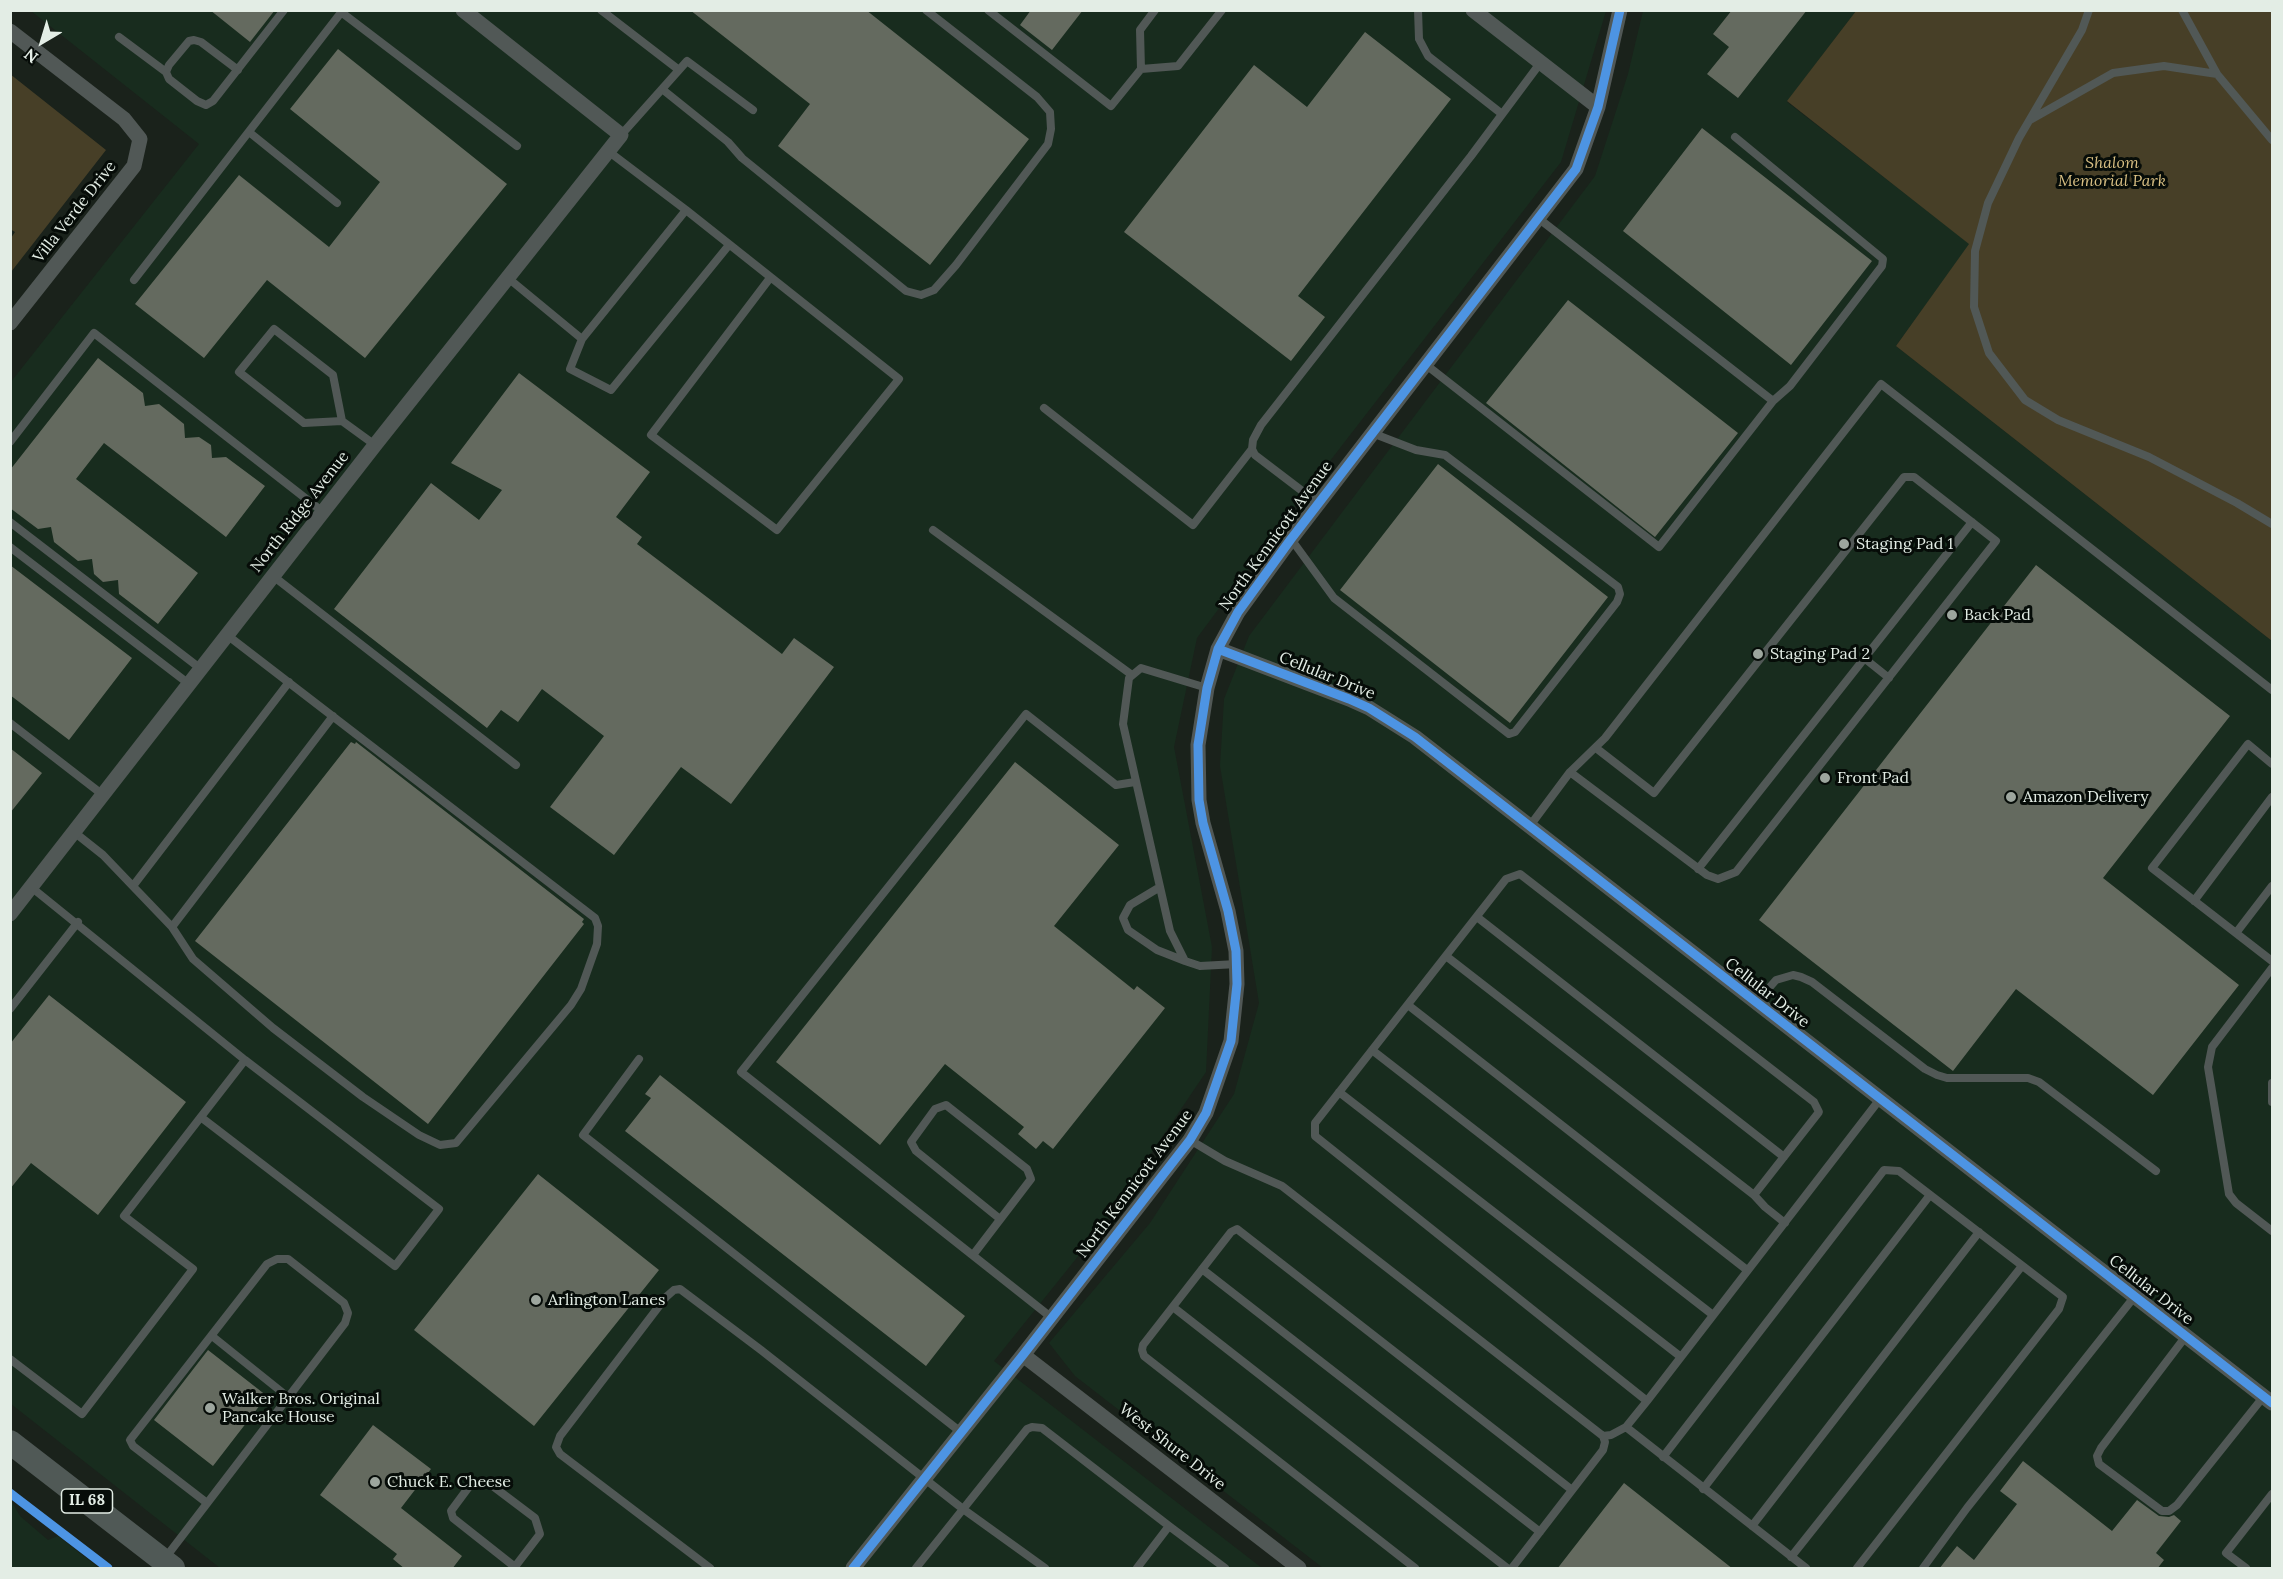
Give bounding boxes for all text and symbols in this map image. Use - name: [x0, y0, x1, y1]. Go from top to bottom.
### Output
- north arrow: [12, 12, 72, 72]
- text: N: [20, 44, 42, 68]
- park label: Shalom Memorial Park: [2058, 153, 2166, 191]
- street label: Villa Verde Drive: [29, 157, 121, 267]
- street label: North Ridge Avenue: [247, 448, 353, 576]
- street label: North Kennicott Avenue: [1215, 457, 1337, 615]
- place label: Staging Pad 1: [1856, 534, 1953, 554]
- marker: Staging Pad 1: [1837, 537, 1851, 551]
- place label: Back Pad: [1964, 605, 2031, 625]
- marker: Back Pad: [1945, 608, 1959, 622]
- place label: Staging Pad 2: [1770, 644, 1870, 664]
- marker: Staging Pad 2: [1751, 647, 1765, 661]
- street label: Cellular Drive: [1276, 648, 1378, 704]
- place label: Front Pad: [1837, 768, 1909, 788]
- marker: Front Pad: [1818, 771, 1832, 785]
- place label: Amazon Delivery: [2023, 787, 2149, 807]
- marker: Amazon Delivery: [2004, 790, 2018, 804]
- street label: Cellular Drive: [1721, 954, 1813, 1032]
- street label: North Kennicott Avenue: [1073, 1106, 1197, 1262]
- street label: Cellular Drive: [2105, 1251, 2197, 1329]
- place label: Arlington Lanes: [548, 1290, 665, 1310]
- marker: Arlington Lanes: [529, 1293, 543, 1307]
- place label: Walker Bros. Original Pancake House: [222, 1389, 380, 1427]
- street label: West Shure Drive: [1115, 1400, 1229, 1494]
- marker: Walker Bros. Original Pancake House: [203, 1401, 217, 1415]
- place label: Chuck E. Cheese: [387, 1472, 511, 1492]
- marker: Chuck E. Cheese: [368, 1475, 382, 1489]
- road number: IL 68: [62, 1489, 112, 1513]

